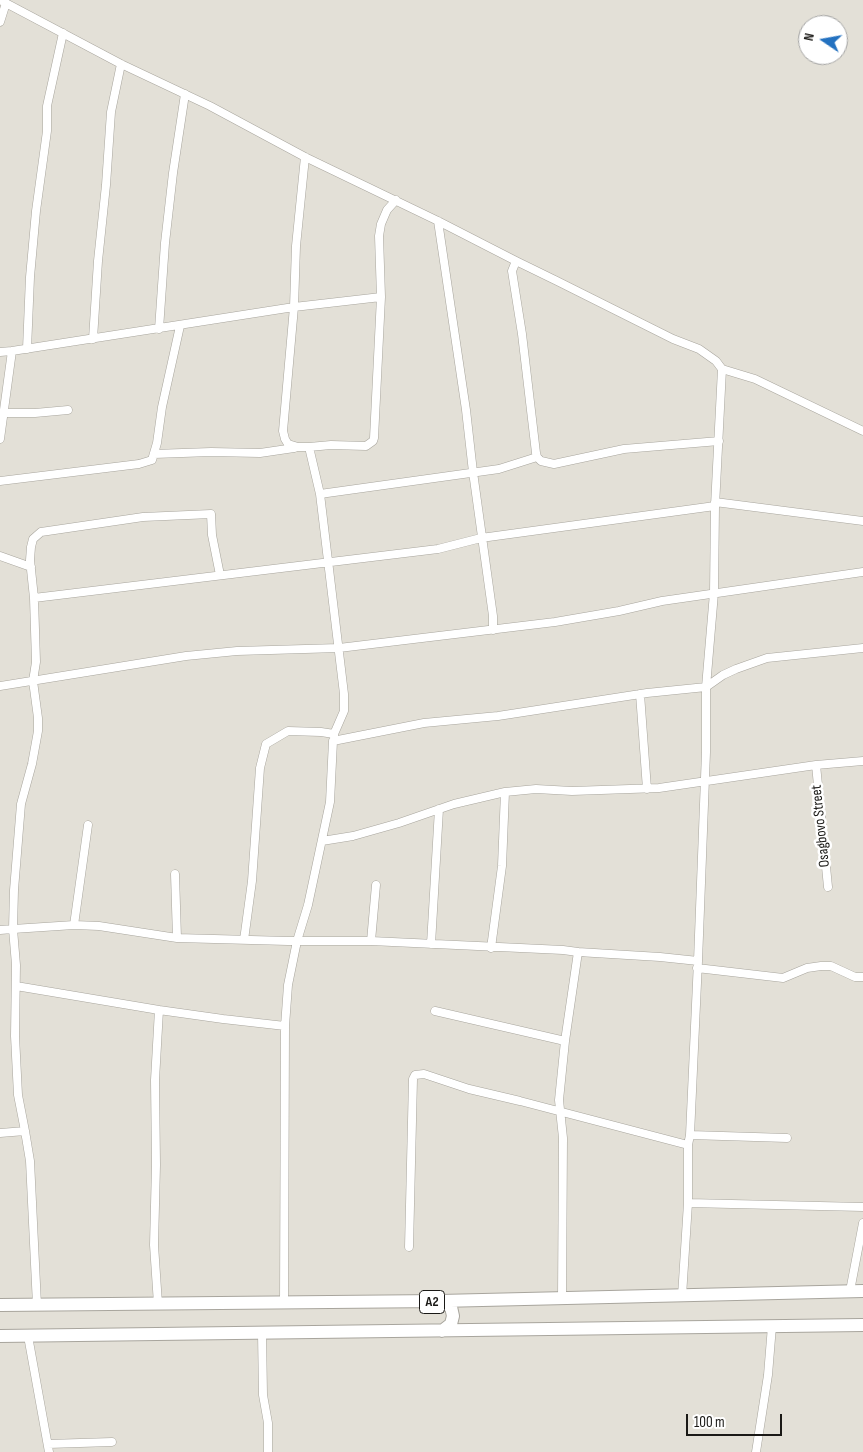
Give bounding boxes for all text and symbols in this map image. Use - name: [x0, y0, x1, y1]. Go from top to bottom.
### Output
- north arrow: [798, 15, 848, 65]
- text: N: [800, 32, 818, 42]
- street label: Osagbovo Street: [808, 784, 834, 868]
- road number: A2: [420, 1290, 444, 1314]
- scale bar: [688, 1404, 784, 1436]
- text: 100 m: [694, 1413, 725, 1432]

